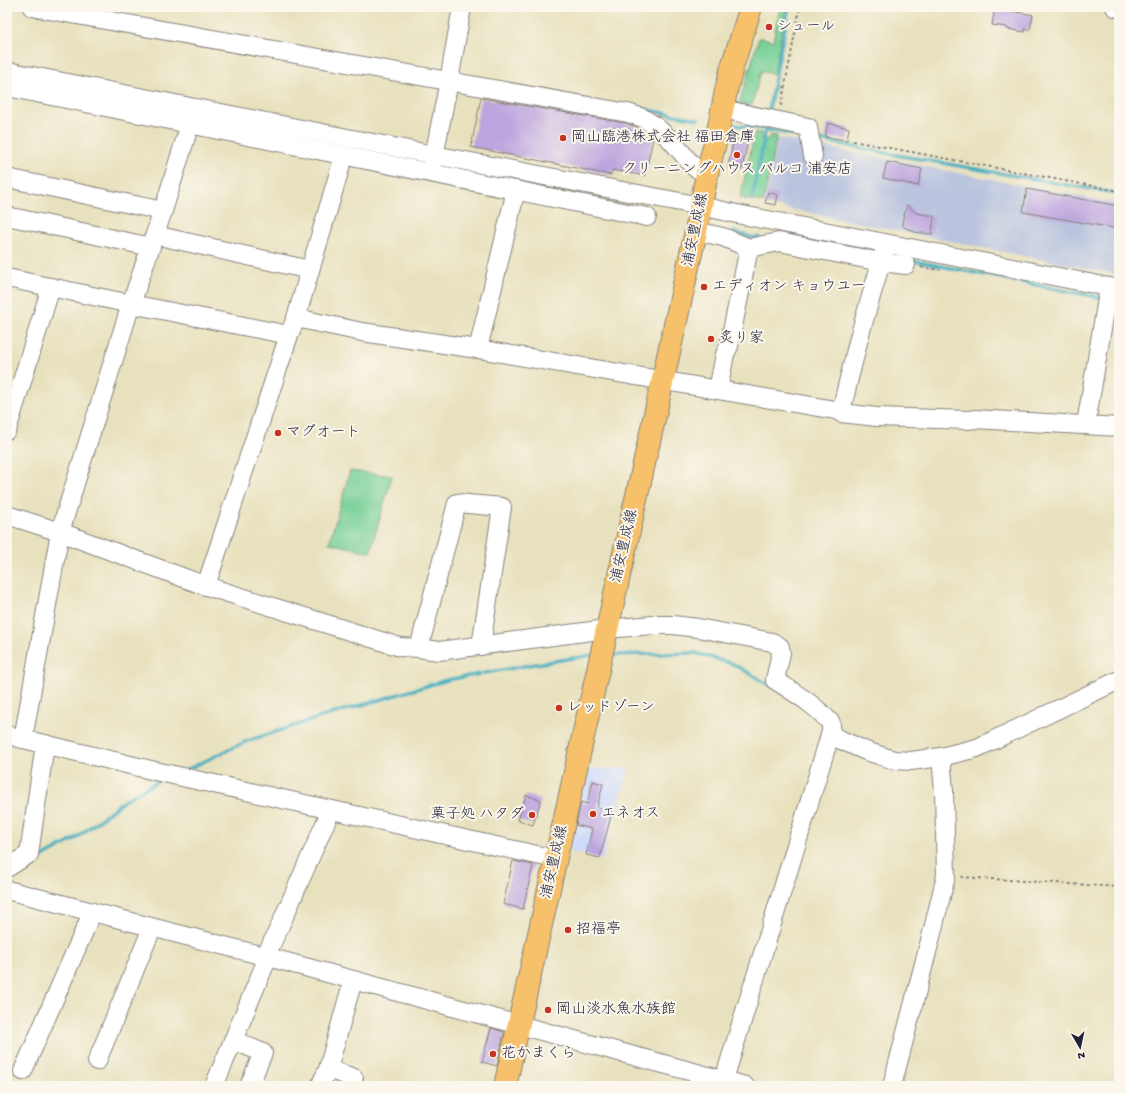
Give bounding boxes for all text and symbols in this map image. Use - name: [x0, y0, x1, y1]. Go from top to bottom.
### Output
- place label: シュール: [777, 18, 835, 36]
- marker: シュール: [764, 22, 774, 32]
- place label: 岡山臨港株式会社 福田倉庫: [571, 128, 755, 147]
- marker: 岡山臨港株式会社 福田倉庫: [558, 133, 568, 143]
- marker: クリーニングハウス パルコ 浦安店: [732, 150, 742, 160]
- place label: クリーニングハウス パルコ 浦安店: [622, 160, 852, 179]
- street label: 浦安豊成線: [678, 191, 713, 269]
- place label: エディオン キョウユー: [712, 278, 866, 296]
- marker: エディオン キョウユー: [699, 282, 709, 292]
- place label: 炙り家: [719, 329, 764, 348]
- marker: 炙り家: [706, 334, 716, 344]
- place label: マグオート: [286, 423, 361, 442]
- marker: マグオート: [273, 428, 283, 438]
- street label: 浦安豊成線: [607, 507, 642, 585]
- place label: レッドゾーン: [567, 698, 655, 717]
- marker: レッドゾーン: [554, 703, 564, 713]
- place label: 菓子処 ハタダ: [430, 805, 524, 824]
- place label: エネオス: [601, 805, 660, 823]
- marker: エネオス: [588, 809, 598, 819]
- marker: 菓子処 ハタダ: [527, 810, 537, 820]
- street label: 浦安豊成線: [537, 823, 572, 901]
- place label: 招福亭: [576, 920, 621, 939]
- marker: 招福亭: [563, 925, 573, 935]
- place label: 岡山淡水魚水族館: [556, 1000, 676, 1019]
- marker: 岡山淡水魚水族館: [543, 1005, 553, 1015]
- north arrow: [1060, 1027, 1100, 1067]
- place label: 花かまくら: [501, 1045, 576, 1063]
- text: N: [1077, 1048, 1086, 1061]
- marker: 花かまくら: [488, 1049, 498, 1059]

